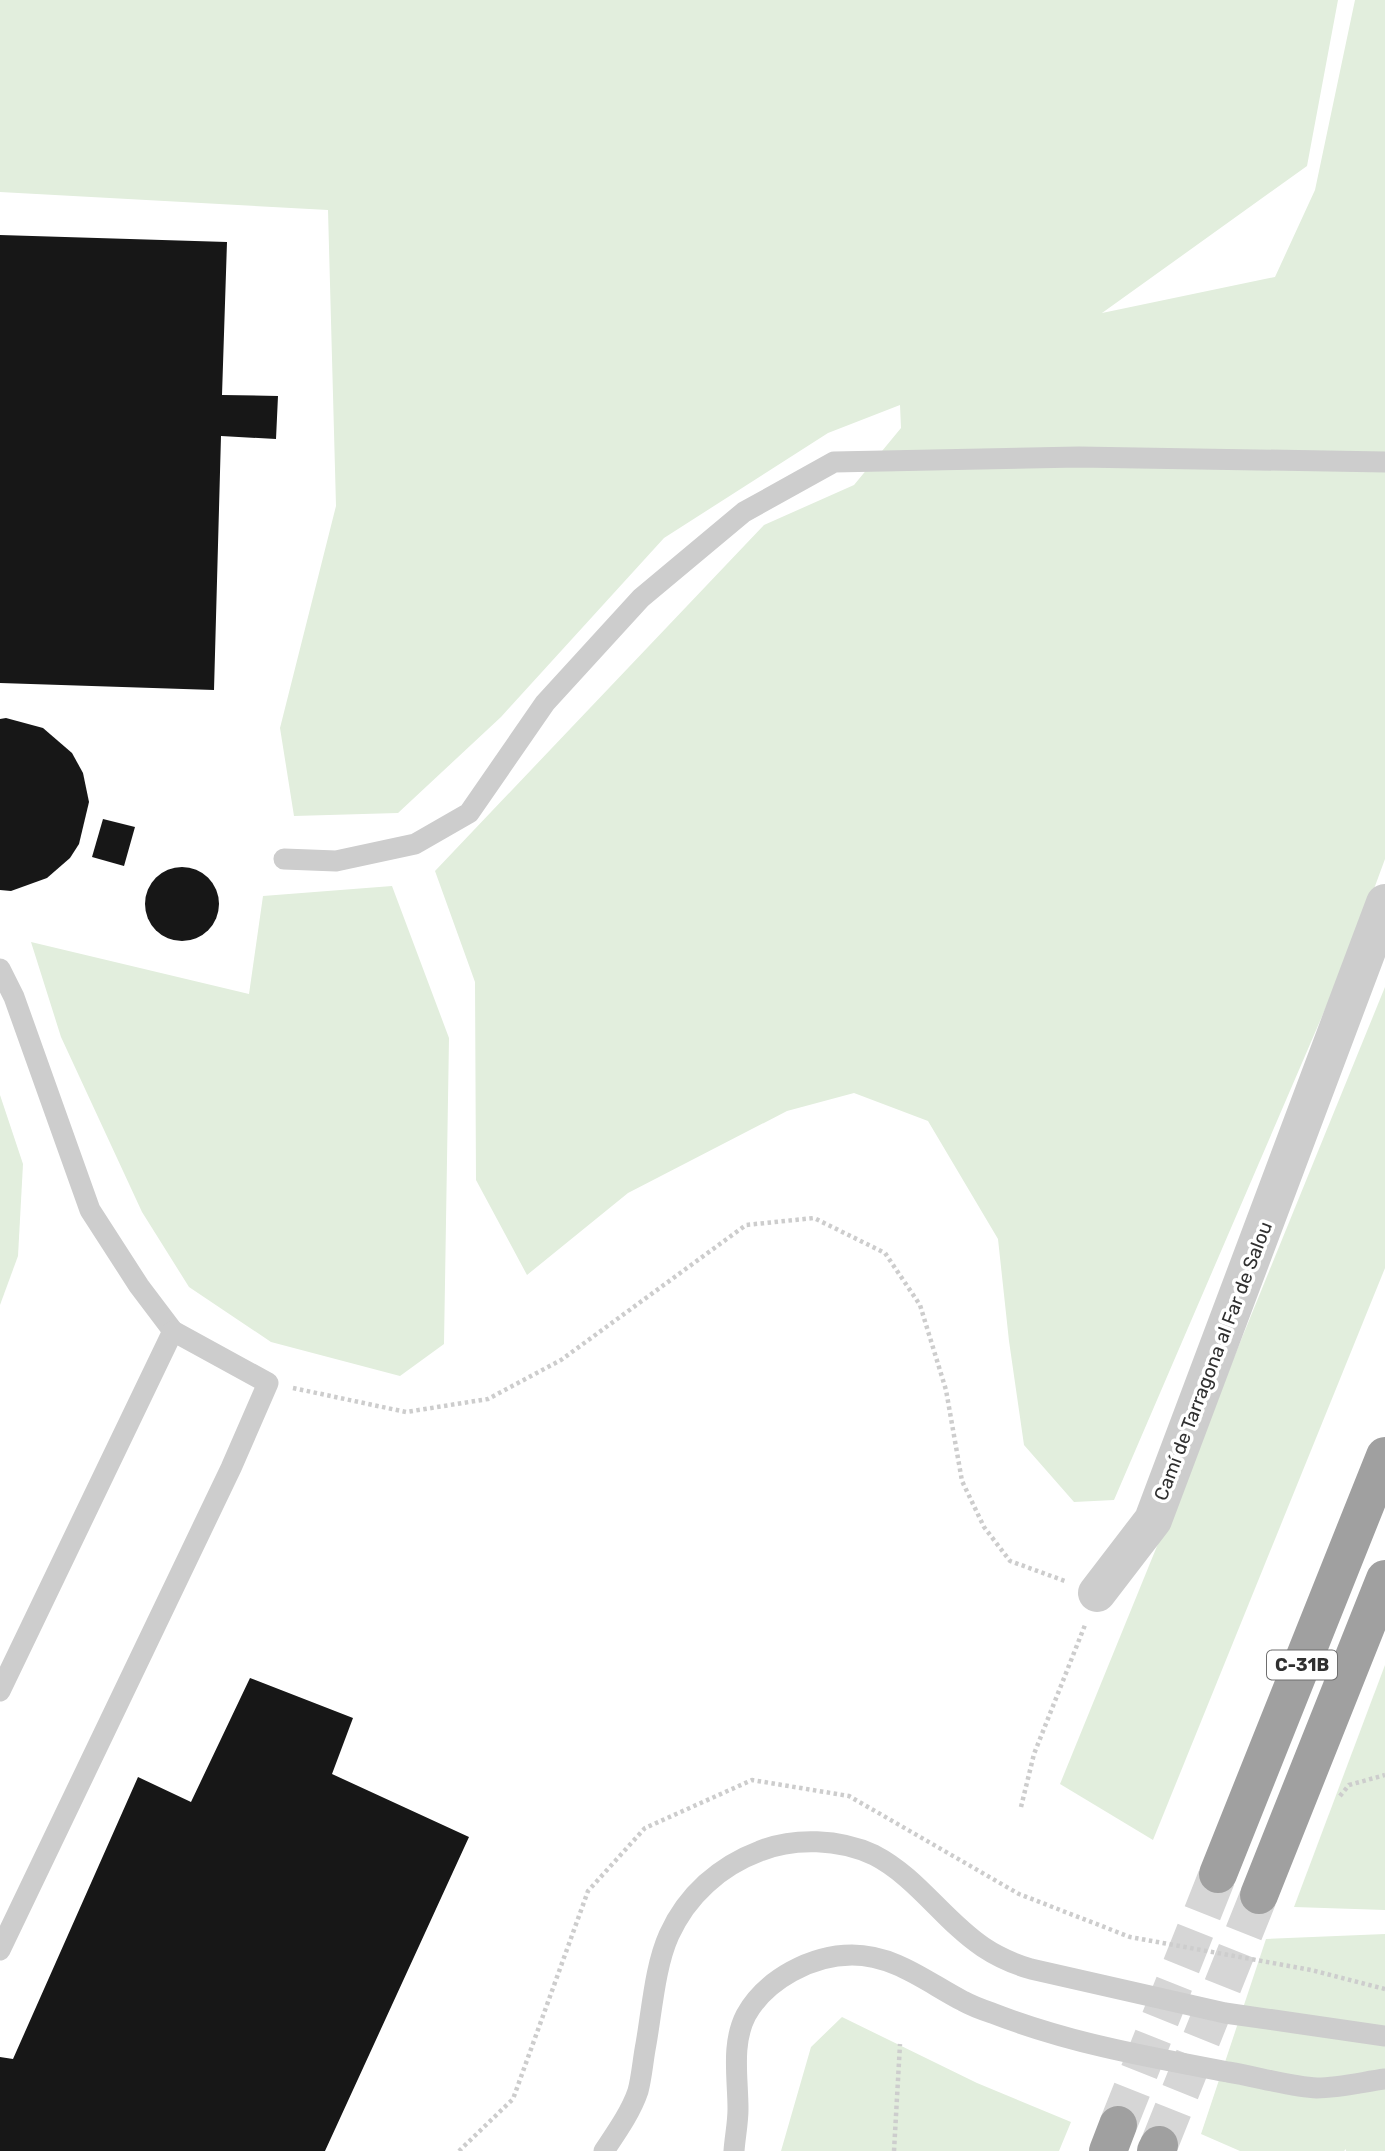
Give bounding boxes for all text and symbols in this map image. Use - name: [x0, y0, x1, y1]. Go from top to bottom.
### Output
- street label: Camí de Tarragona al Far de Salou: [1149, 1218, 1277, 1504]
- road number: C-31B: [1267, 1650, 1337, 1680]

